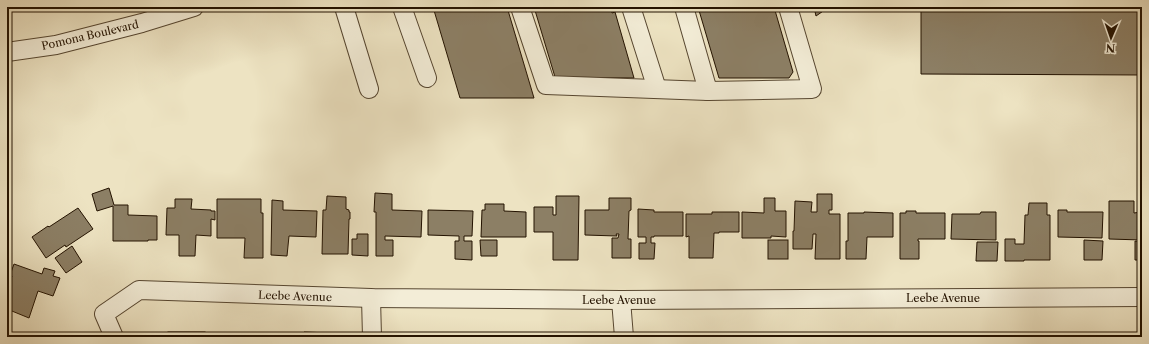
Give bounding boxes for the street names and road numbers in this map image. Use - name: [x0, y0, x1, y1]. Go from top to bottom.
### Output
- street label: Pomona Boulevard: [40, 17, 140, 53]
- street label: Leebe Avenue: [258, 288, 332, 304]
- street label: Leebe Avenue: [906, 291, 980, 305]
- street label: Leebe Avenue: [582, 293, 656, 307]

